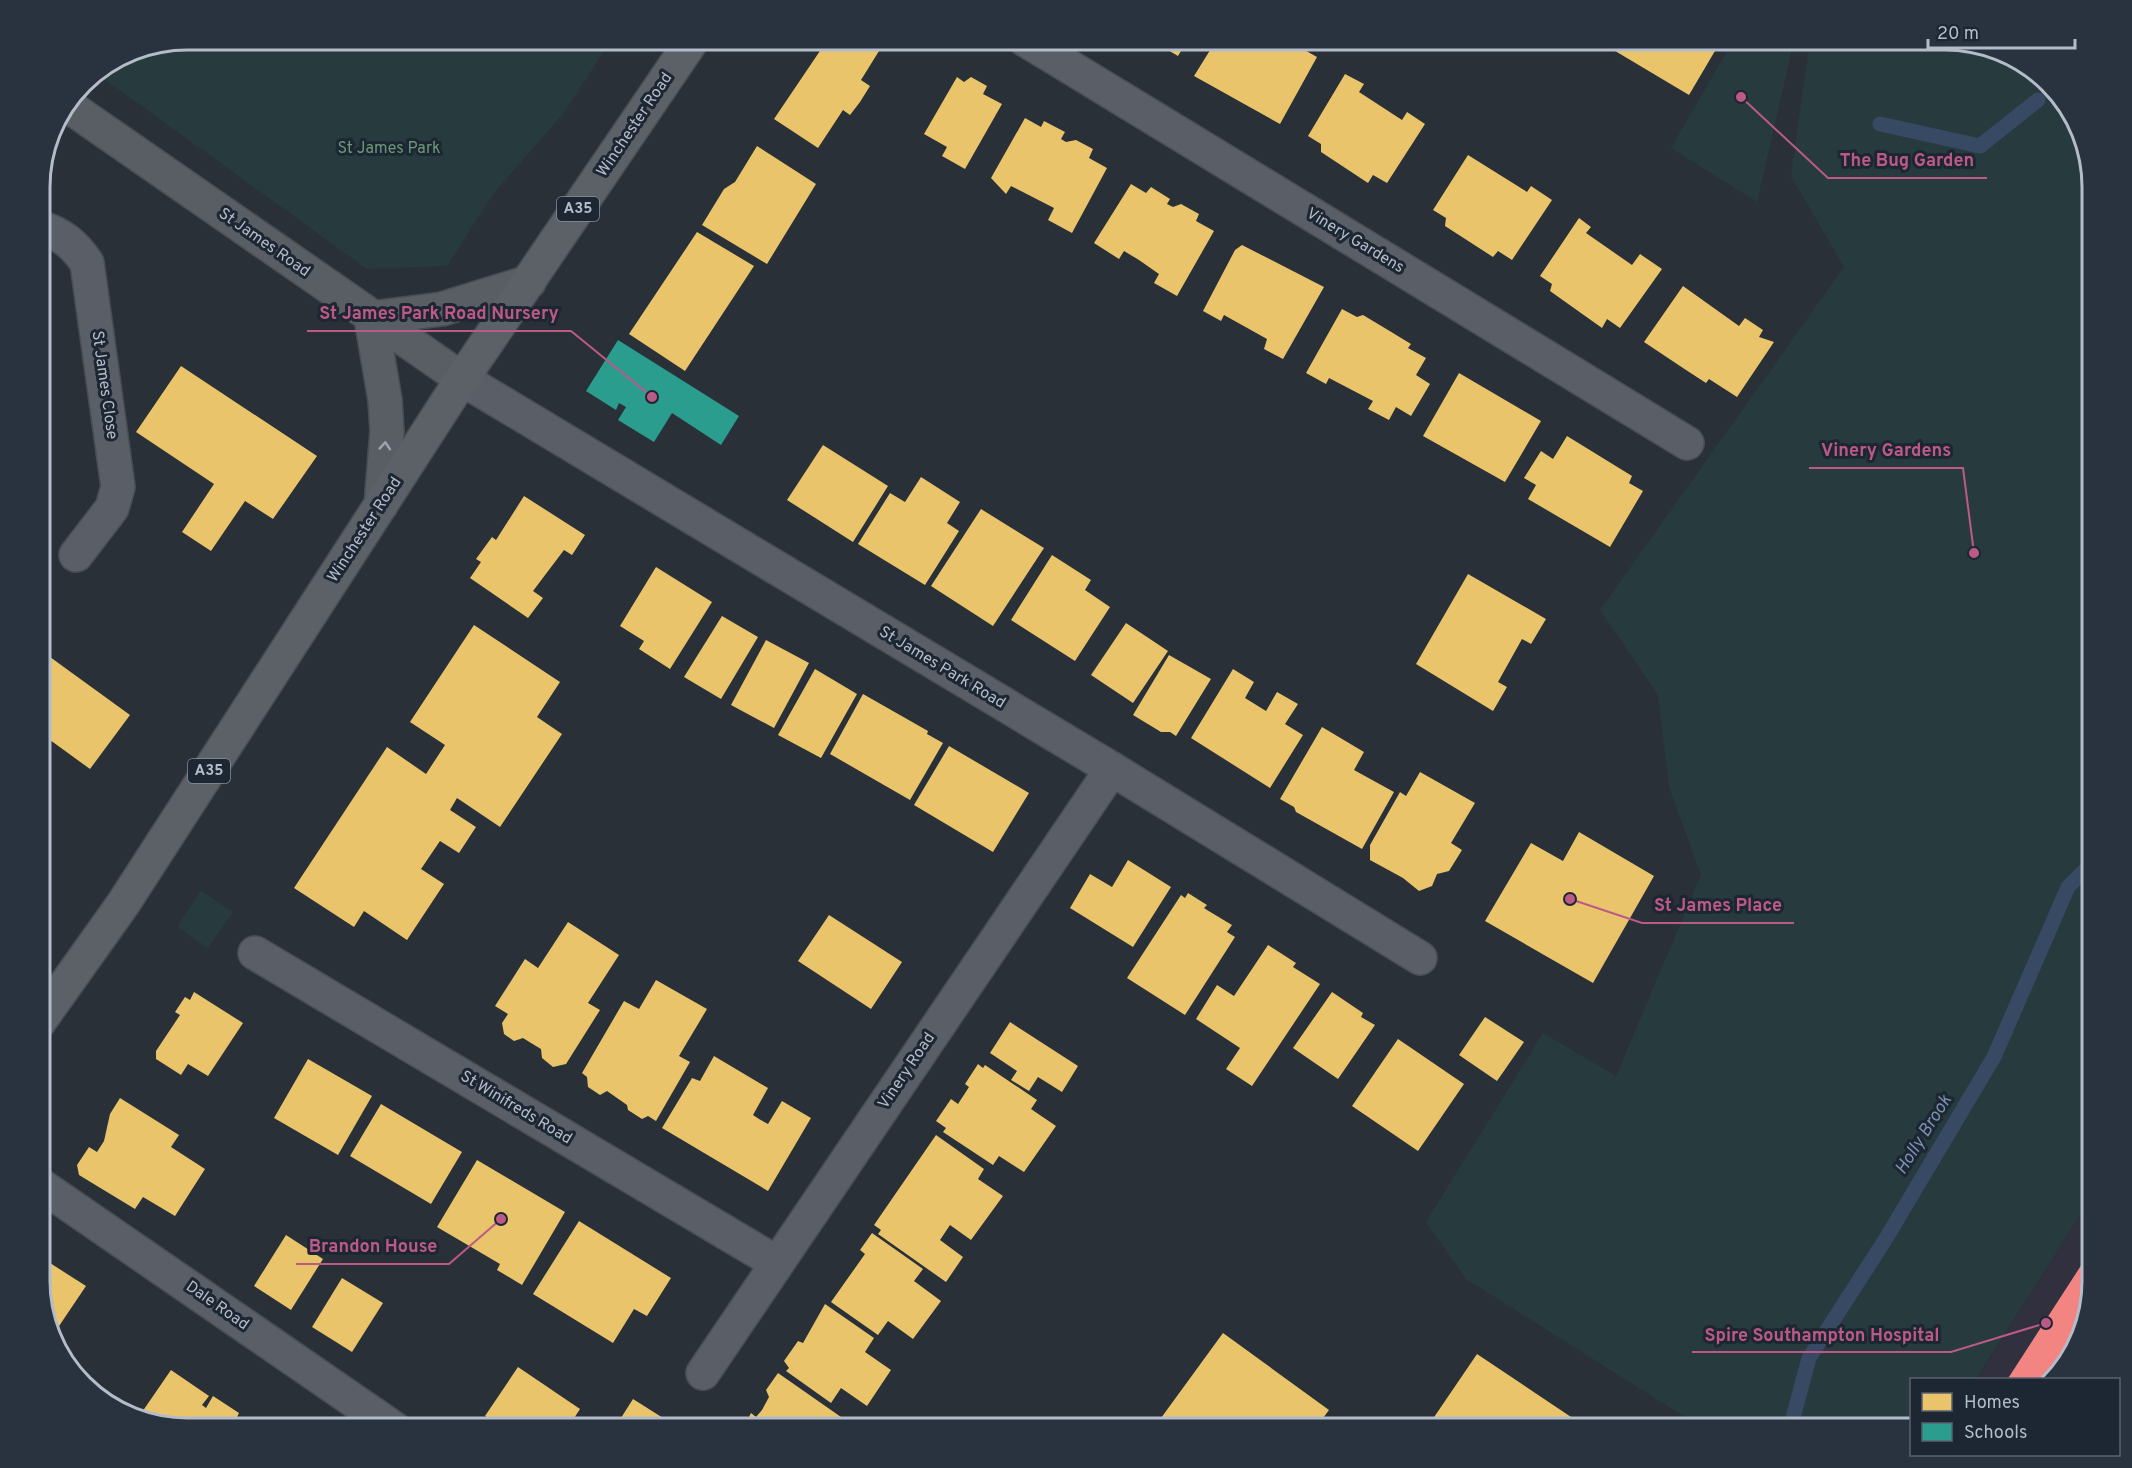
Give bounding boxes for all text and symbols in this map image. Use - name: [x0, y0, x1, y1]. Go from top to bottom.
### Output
- scale bar: [1928, 12, 2075, 50]
- text: 20 m: [1937, 23, 1979, 46]
- street label: Winchester Road: [593, 69, 677, 181]
- park label: St James Park: [337, 139, 441, 159]
- callout: The Bug Garden: [1828, 142, 1987, 178]
- text: The Bug Garden: [1840, 150, 1974, 173]
- road number: A35: [557, 197, 599, 221]
- street label: St James Road: [214, 204, 314, 282]
- street label: Vinery Gardens: [1302, 204, 1408, 278]
- callout: St James Park Road Nursery: [307, 295, 571, 331]
- text: St James Park Road Nursery: [319, 303, 559, 326]
- street label: St James Close: [86, 329, 122, 441]
- callout: Vinery Gardens: [1809, 432, 1963, 468]
- text: Vinery Gardens: [1821, 440, 1951, 463]
- one-way arrow: [379, 442, 392, 451]
- street label: Winchester Road: [324, 474, 406, 586]
- street label: St James Park Road: [875, 622, 1009, 714]
- road number: A35: [188, 759, 230, 783]
- callout: St James Place: [1642, 887, 1794, 923]
- text: St James Place: [1654, 895, 1782, 918]
- street label: Vinery Road: [874, 1029, 940, 1113]
- street label: St Winifreds Road: [456, 1067, 576, 1149]
- water label: Holly Brook: [1890, 1090, 1958, 1179]
- callout: Brandon House: [296, 1228, 449, 1264]
- text: Brandon House: [309, 1236, 437, 1259]
- street label: Dale Road: [182, 1277, 252, 1335]
- callout: Spire Southampton Hospital: [1692, 1316, 1951, 1352]
- text: Spire Southampton Hospital: [1704, 1325, 1940, 1348]
- legend: [1910, 1378, 2120, 1456]
- text: Homes: [1964, 1392, 2020, 1415]
- text: Schools: [1964, 1422, 2027, 1445]

